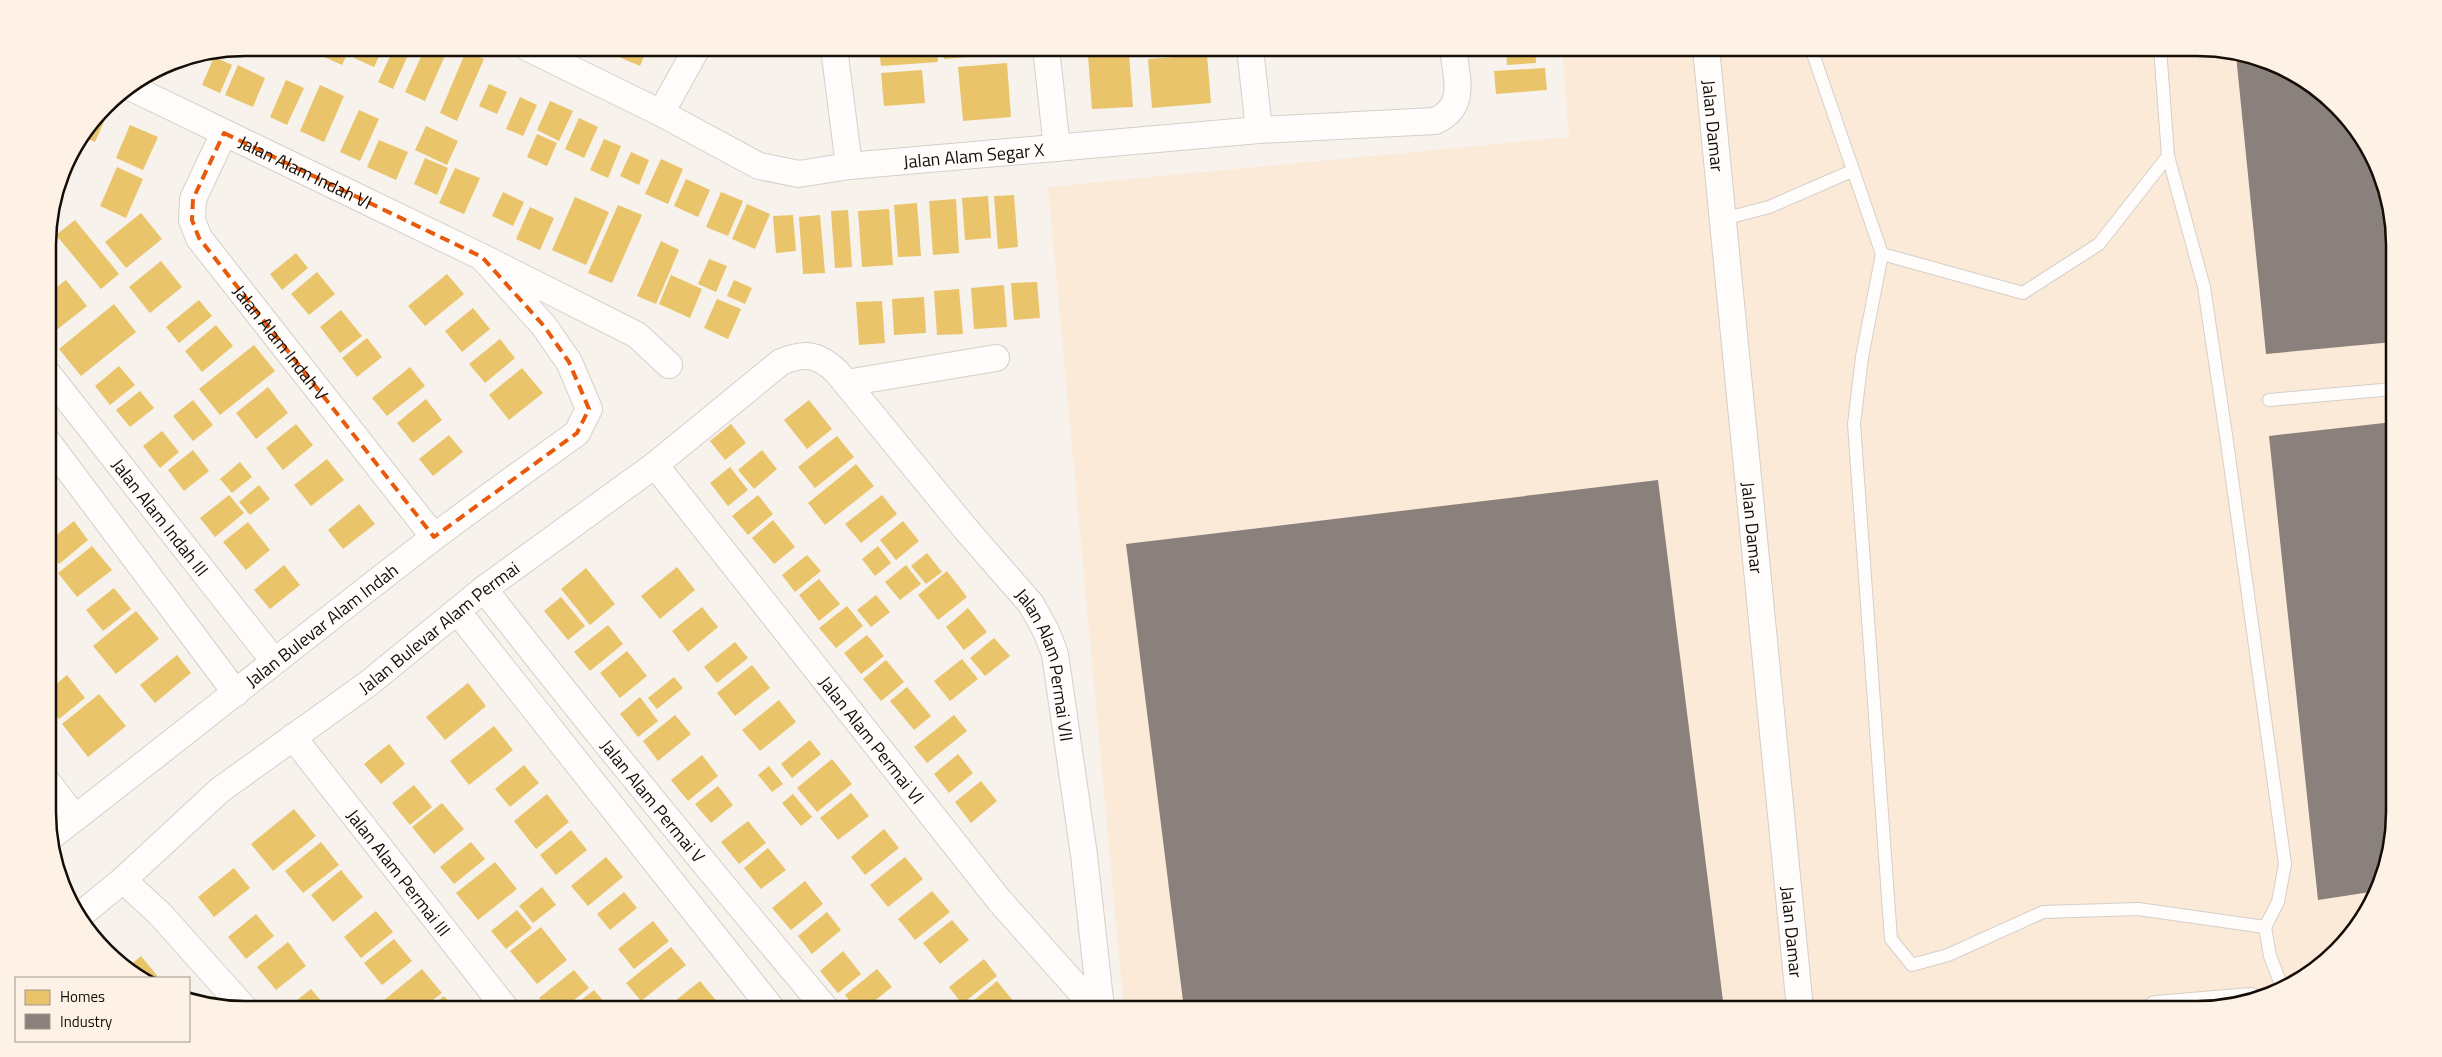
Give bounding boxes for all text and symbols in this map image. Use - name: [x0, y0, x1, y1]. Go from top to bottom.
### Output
- street label: Jalan Damar: [1696, 79, 1732, 173]
- street label: Jalan Alam Indah VI: [234, 128, 377, 216]
- street label: Jalan Alam Segar X: [902, 135, 1045, 175]
- street label: Jalan Alam Indah V: [227, 279, 335, 406]
- street label: Jalan Alam Indah III: [106, 452, 216, 582]
- street label: Jalan Damar: [1735, 481, 1771, 575]
- street label: Jalan Bulevar Alam Permai: [353, 554, 525, 700]
- street label: Jalan Bulevar Alam Indah: [239, 556, 404, 693]
- street label: Jalan Alam Permai VII: [1009, 582, 1081, 743]
- street label: Jalan Alam Permai VI: [813, 670, 931, 809]
- street label: Jalan Alam Permai V: [594, 733, 712, 869]
- street label: Jalan Alam Permai III: [341, 803, 458, 942]
- street label: Jalan Damar: [1775, 885, 1810, 979]
- legend: [15, 977, 190, 1042]
- text: Homes: [60, 985, 105, 1008]
- text: Industry: [60, 1010, 112, 1033]

